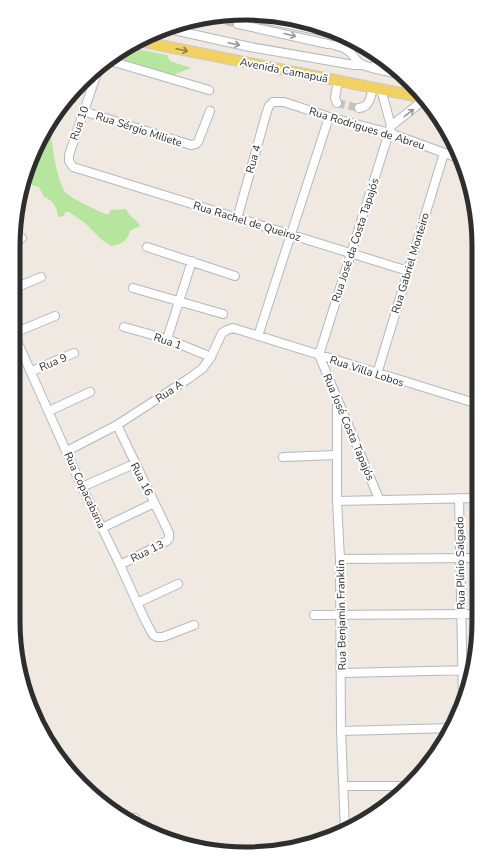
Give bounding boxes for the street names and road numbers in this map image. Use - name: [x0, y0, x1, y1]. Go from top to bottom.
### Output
- street label: Avenida Camapuã: [238, 55, 330, 86]
- street label: Rua 10: [67, 104, 92, 142]
- street label: Rua Rodrigues de Abreu: [307, 104, 427, 153]
- street label: Rua Sérgio Miliete: [94, 108, 184, 151]
- street label: Rua 4: [242, 143, 265, 175]
- street label: Rua José da Costa Tapajós: [328, 176, 383, 304]
- street label: Rua Rachel de Queiroz: [191, 198, 302, 245]
- street label: Rua Gabriel Monteiro: [388, 211, 433, 315]
- street label: Rua 1: [152, 330, 184, 353]
- street label: Rua 9: [37, 350, 69, 375]
- street label: Rua Villa Lobos: [328, 352, 406, 391]
- street label: Rua José Costa Tapajós: [319, 372, 378, 483]
- street label: Rua A: [153, 377, 186, 406]
- street label: Rua Copacabana: [60, 450, 109, 531]
- street label: Rua 16: [127, 460, 156, 499]
- street label: Rua Plínio Salgado: [452, 516, 469, 610]
- street label: Rua 13: [128, 537, 166, 566]
- street label: Rua Benjamin Franklin: [333, 560, 350, 670]

